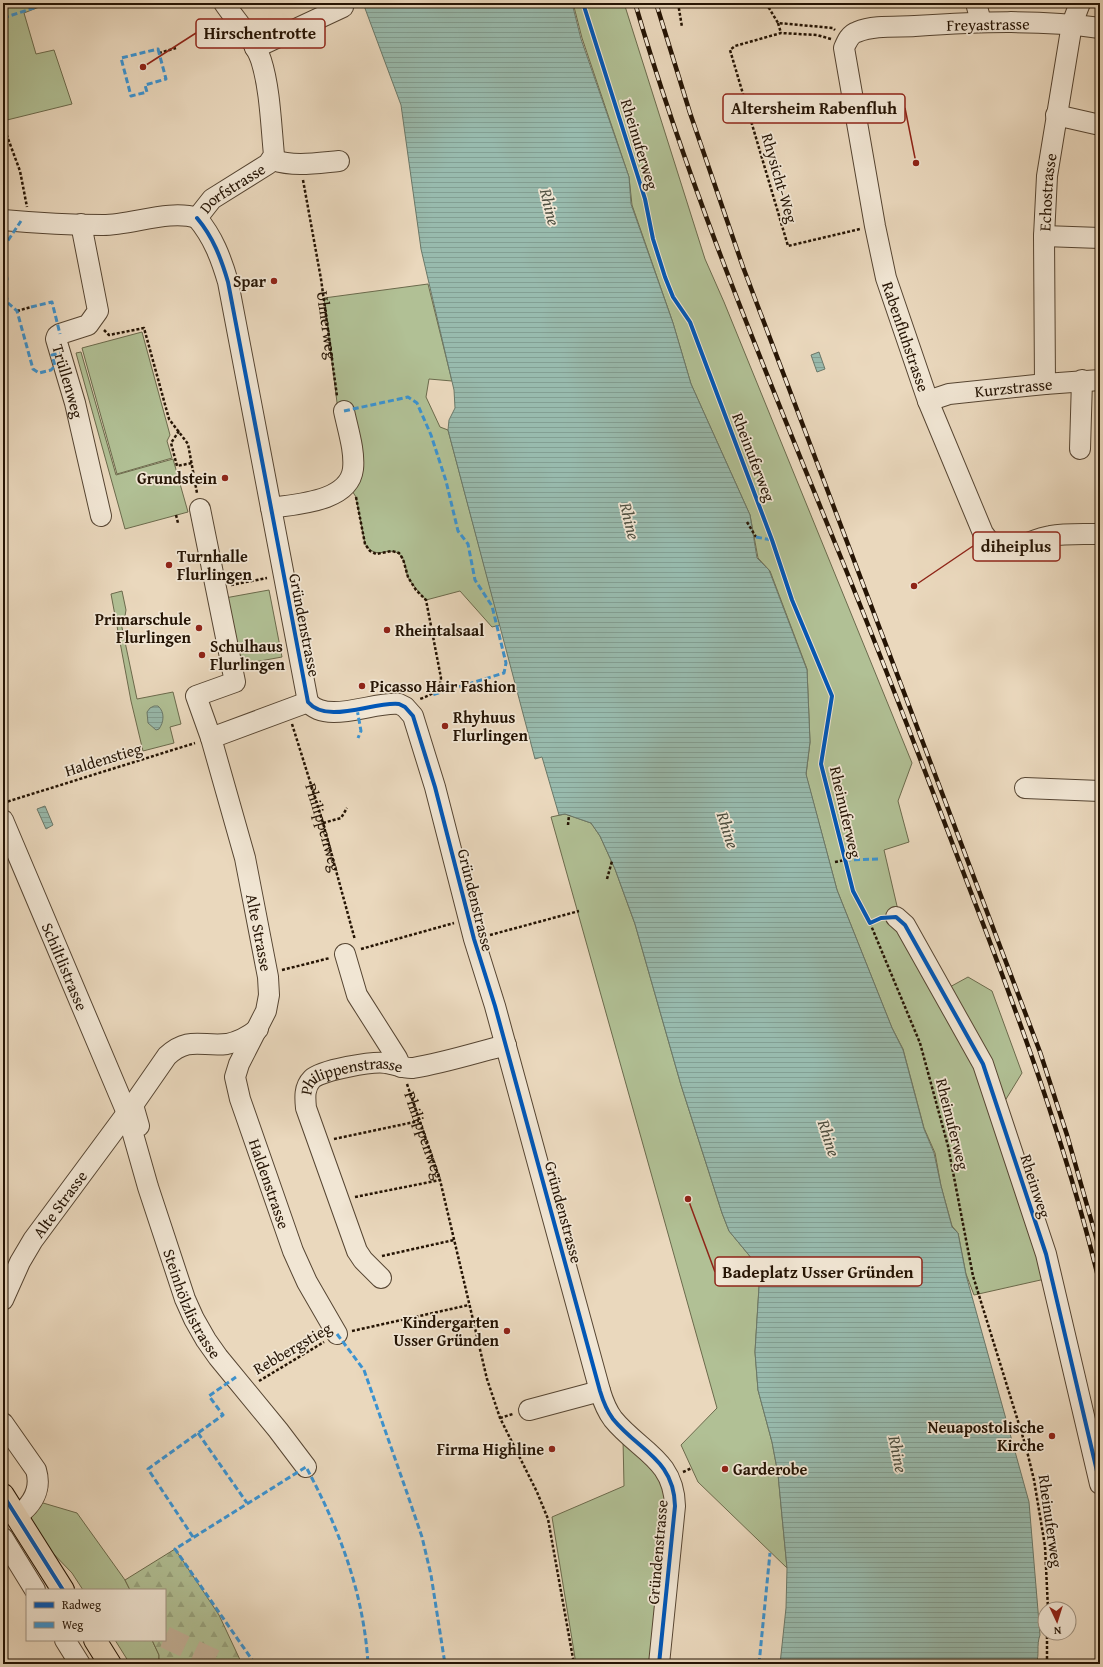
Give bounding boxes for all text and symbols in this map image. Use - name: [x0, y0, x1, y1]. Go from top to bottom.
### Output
- street label: Freyastrasse: [946, 11, 1030, 37]
- callout: Hirschentrotte: [196, 19, 325, 48]
- text: Hirschentrotte: [204, 20, 316, 45]
- callout: Altersheim Rabenfluh: [723, 94, 905, 123]
- text: Altersheim Rabenfluh: [731, 95, 897, 120]
- street label: Rheinuferweg: [615, 96, 665, 192]
- street label: Rhysicht-Weg: [756, 130, 804, 226]
- street label: Echostrasse: [1032, 151, 1063, 232]
- street label: Dorfstrasse: [193, 157, 270, 218]
- water label: Rhine: [534, 185, 567, 228]
- place label: Spar: [233, 269, 267, 293]
- marker: Spar: [269, 276, 279, 286]
- street label: Rabenfluhstrasse: [876, 278, 936, 395]
- street label: Ulmerweg: [311, 289, 344, 361]
- street label: Trüllenweg: [46, 341, 90, 421]
- street label: Kurzstrasse: [973, 372, 1053, 403]
- street label: Rheinuferweg: [726, 409, 782, 505]
- place label: Grundstein: [137, 466, 218, 490]
- marker: Grundstein: [220, 473, 230, 483]
- water label: Rhine: [614, 499, 647, 542]
- callout: diheiplus: [973, 532, 1060, 561]
- text: diheiplus: [981, 533, 1051, 558]
- place label: Turnhalle Flurlingen: [177, 544, 252, 586]
- marker: Turnhalle Flurlingen: [164, 560, 174, 570]
- street label: Gründenstrasse: [283, 571, 327, 679]
- place label: Primarschule Flurlingen: [95, 607, 192, 649]
- place label: Rheintalsaal: [395, 618, 484, 642]
- marker: Primarschule Flurlingen: [194, 623, 204, 633]
- marker: Rheintalsaal: [382, 625, 392, 635]
- place label: Schulhaus Flurlingen: [210, 634, 285, 676]
- marker: Schulhaus Flurlingen: [197, 650, 207, 660]
- place label: Picasso Hair Fashion: [370, 674, 516, 698]
- marker: Picasso Hair Fashion: [357, 681, 367, 691]
- place label: Rhyhuus Flurlingen: [453, 705, 528, 747]
- marker: Rhyhuus Flurlingen: [440, 721, 450, 731]
- street label: Haldenstieg: [61, 736, 145, 782]
- street label: Rheinuferweg: [824, 764, 868, 860]
- street label: Philippenweg: [299, 780, 348, 874]
- water label: Rhine: [710, 807, 746, 852]
- street label: Gründenstrasse: [452, 846, 500, 954]
- street label: Alte Strasse: [240, 892, 279, 973]
- street label: Schiltlistrasse: [36, 919, 94, 1014]
- street label: Philippenstrasse: [293, 1051, 406, 1097]
- street label: Rheinuferweg: [930, 1076, 976, 1172]
- street label: Philippenweg: [398, 1088, 451, 1182]
- water label: Rhine: [811, 1115, 847, 1160]
- street label: Haldenstrasse: [243, 1135, 296, 1232]
- street label: Rheinweg: [1014, 1151, 1058, 1221]
- street label: Gründenstrasse: [539, 1158, 589, 1266]
- street label: Alte Strasse: [27, 1165, 93, 1243]
- street label: Steinhölzlistrasse: [157, 1246, 227, 1363]
- callout: Badeplatz Usser Gründen: [715, 1257, 922, 1286]
- text: Badeplatz Usser Gründen: [722, 1259, 914, 1284]
- place label: Kindergarten Usser Gründen: [394, 1310, 500, 1352]
- street label: Rebbergstieg: [248, 1316, 336, 1380]
- marker: Kindergarten Usser Gründen: [502, 1326, 512, 1336]
- place label: Neuapostolische Kirche: [928, 1415, 1044, 1457]
- marker: Neuapostolische Kirche: [1047, 1431, 1057, 1441]
- water label: Rhine: [882, 1432, 915, 1475]
- place label: Firma Highline: [437, 1437, 544, 1461]
- marker: Firma Highline: [547, 1444, 557, 1454]
- place label: Garderobe: [733, 1457, 808, 1481]
- marker: Garderobe: [720, 1464, 730, 1474]
- street label: Rheinuferweg: [1033, 1473, 1069, 1569]
- street label: Gründenstrasse: [640, 1499, 674, 1605]
- legend: [26, 1589, 166, 1641]
- text: Radweg: [62, 1596, 101, 1613]
- north arrow: [1037, 1601, 1077, 1641]
- text: Weg: [62, 1616, 83, 1633]
- text: N: [1053, 1623, 1062, 1639]

